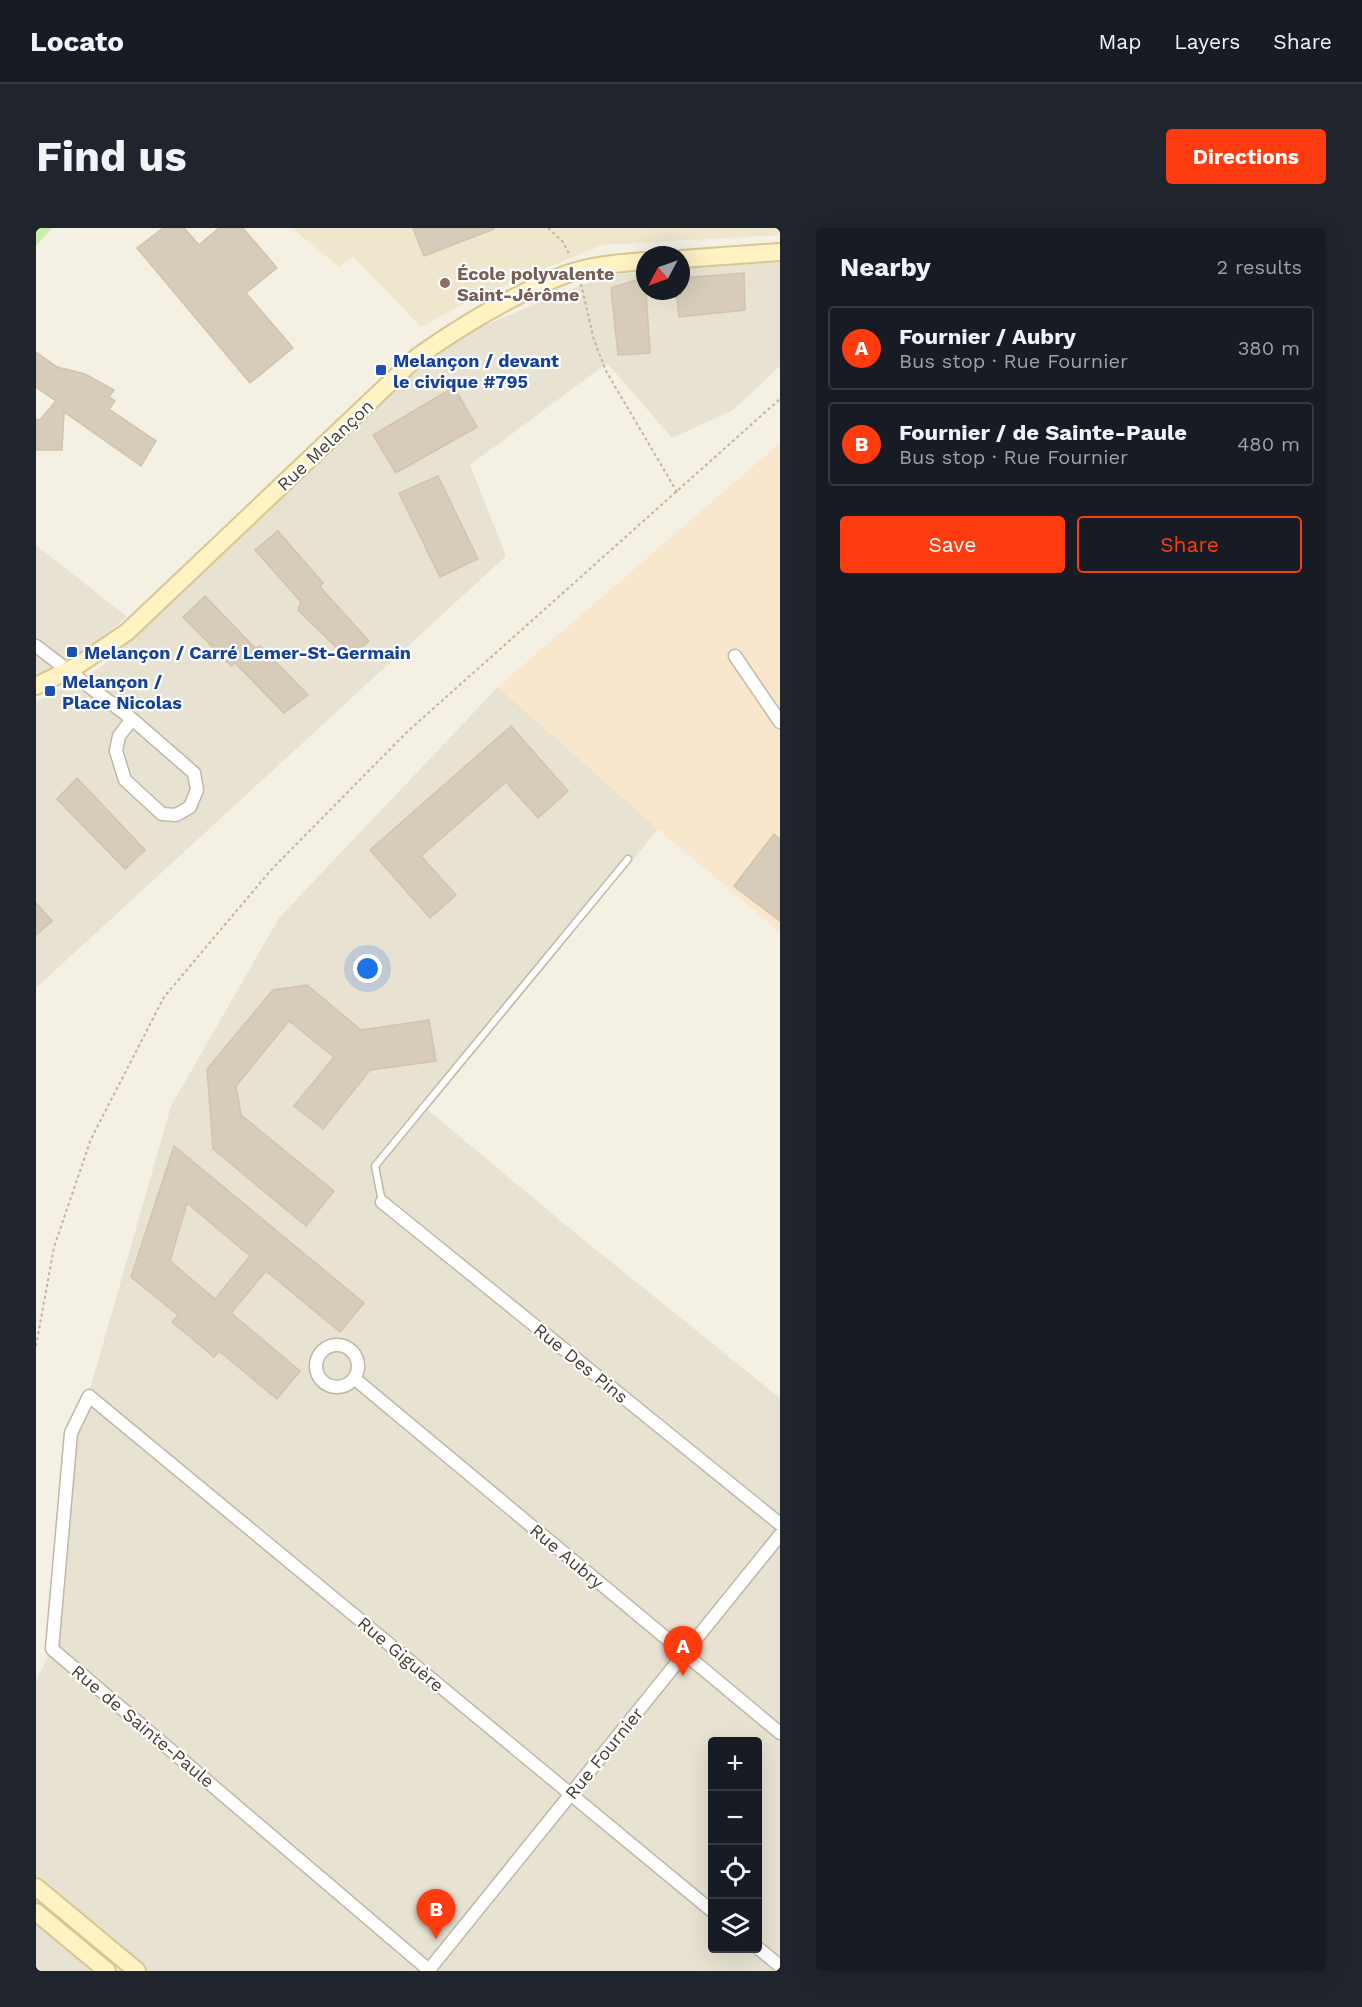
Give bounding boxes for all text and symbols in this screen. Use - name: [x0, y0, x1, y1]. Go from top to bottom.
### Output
- text: Locato: [30, 25, 124, 58]
- text: Map: [1098, 29, 1141, 54]
- text: Layers: [1174, 29, 1240, 54]
- text: Share: [1273, 29, 1332, 54]
- button: Directions: [1166, 129, 1326, 184]
- text: Find us: [36, 132, 187, 181]
- north arrow: [636, 246, 690, 300]
- text: Nearby: [840, 252, 931, 282]
- text: 2 results: [1217, 255, 1302, 279]
- place label: École polyvalente Saint-Jérôme: [457, 263, 615, 305]
- marker: École polyvalente Saint-Jérôme: [438, 276, 452, 290]
- text: Fournier / Aubry: [899, 324, 1076, 349]
- text: A: [855, 336, 868, 360]
- text: 380 m: [1238, 336, 1300, 360]
- text: Bus stop · Rue Fournier: [899, 349, 1128, 373]
- place label: Melançon / devant le civique #795: [393, 350, 559, 392]
- marker: Melançon / devant le civique #795: [374, 363, 388, 377]
- street label: Rue Melançon: [273, 395, 377, 495]
- text: Fournier / de Sainte-Paule: [899, 420, 1187, 445]
- text: B: [855, 432, 868, 456]
- text: 480 m: [1237, 432, 1300, 456]
- text: Bus stop · Rue Fournier: [899, 445, 1128, 469]
- button: Save: [840, 516, 1065, 573]
- button: Share: [1077, 516, 1302, 573]
- place label: Melançon / Carré Lemer-St-Germain: [84, 642, 411, 663]
- marker: Melançon / Carré Lemer-St-Germain: [65, 645, 79, 659]
- place label: Melançon / Place Nicolas: [62, 671, 182, 713]
- marker: Melançon / Place Nicolas: [43, 684, 57, 698]
- your location: [353, 954, 382, 983]
- street label: Rue Des Pins: [530, 1319, 632, 1407]
- street label: Rue Aubry: [526, 1519, 609, 1593]
- street label: Rue Giguère: [354, 1612, 448, 1696]
- pin: A: [664, 1626, 702, 1676]
- street label: Rue de Sainte-Paule: [67, 1660, 219, 1792]
- street label: Rue Fournier: [560, 1703, 648, 1803]
- map controls: [708, 1737, 762, 1953]
- button: +: [708, 1737, 762, 1791]
- button: −: [708, 1791, 762, 1845]
- button: locate: [708, 1845, 762, 1899]
- pin: B: [416, 1890, 456, 1939]
- button: layers: [708, 1899, 762, 1953]

